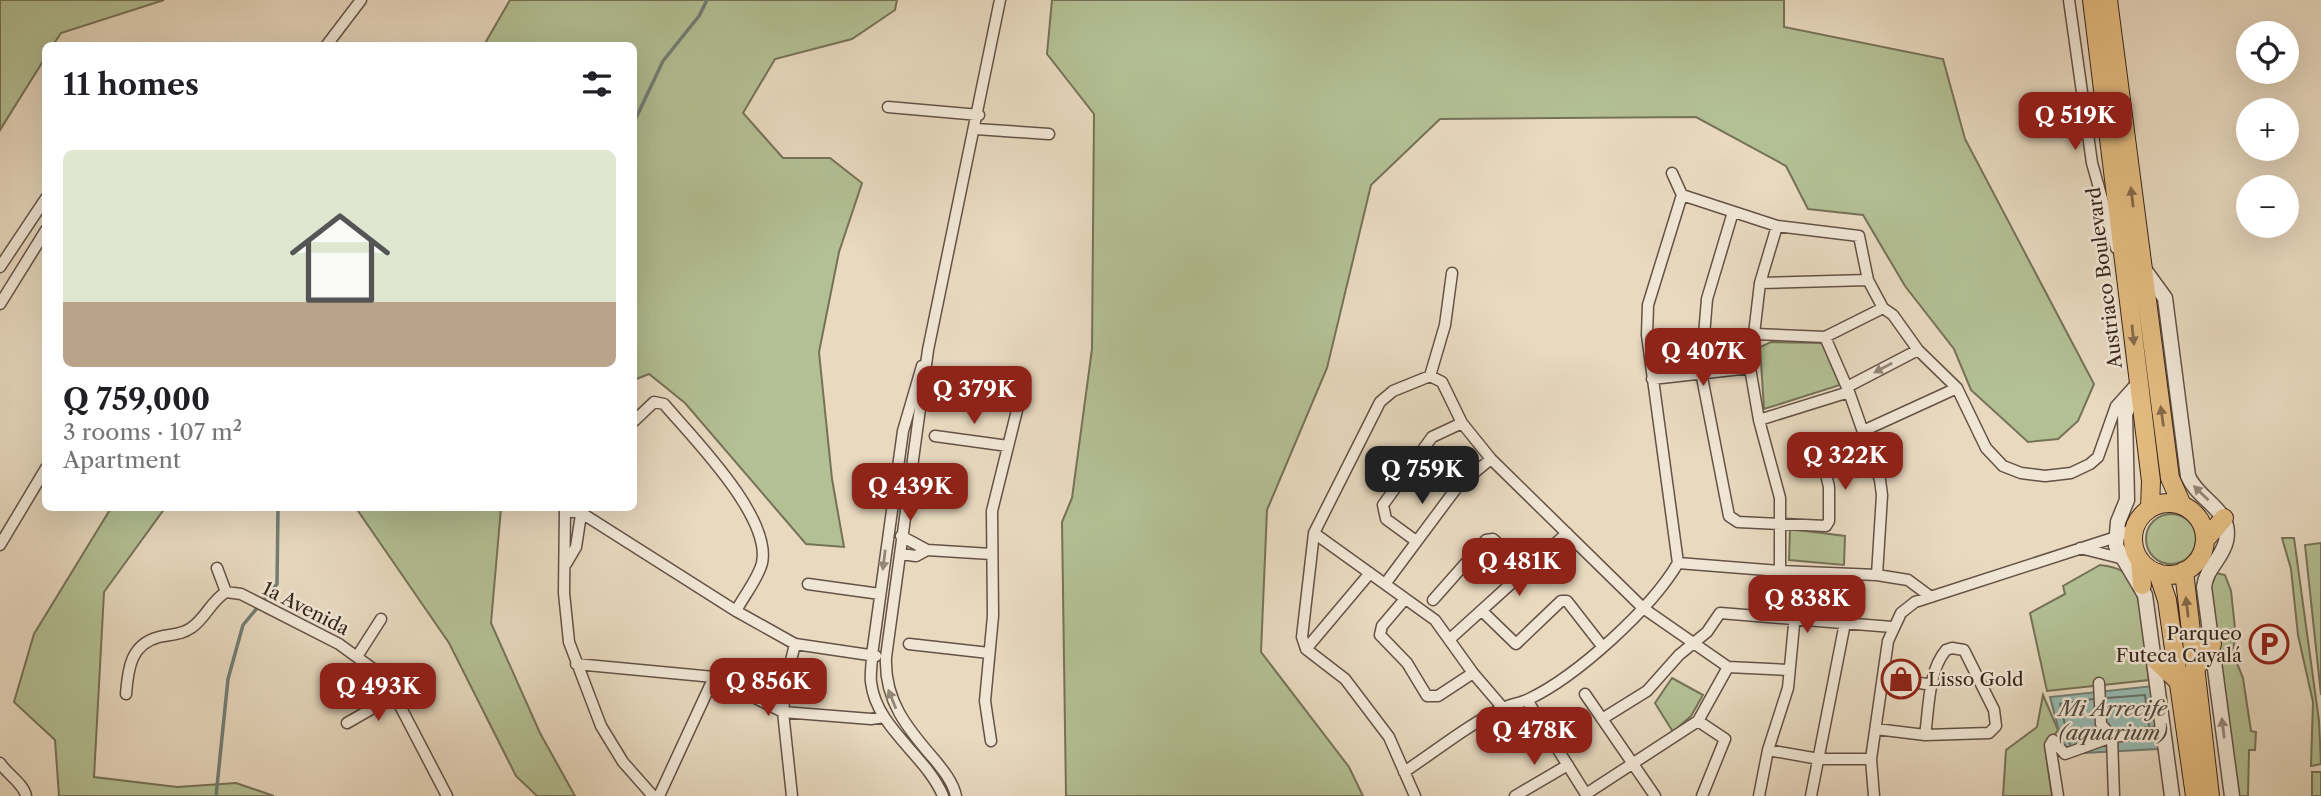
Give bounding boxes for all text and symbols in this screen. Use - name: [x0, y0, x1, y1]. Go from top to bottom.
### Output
- map controls: [2236, 21, 2299, 238]
- button: locate: [2236, 21, 2299, 84]
- icon: filters: [578, 65, 616, 103]
- text: 11 homes: [63, 66, 199, 103]
- pin: Q 519K: [2018, 92, 2132, 152]
- button: +: [2236, 98, 2299, 161]
- text: Q 519K: [2035, 101, 2115, 129]
- button: −: [2236, 175, 2299, 238]
- street label: Austriaco Boulevard: [2082, 186, 2127, 371]
- one-way arrow: [2127, 186, 2138, 208]
- icon: home: [277, 195, 403, 321]
- one-way arrow: [2128, 324, 2139, 346]
- pin: Q 407K: [1646, 328, 1760, 388]
- text: Q 407K: [1661, 337, 1745, 365]
- one-way arrow: [1872, 362, 1892, 374]
- pin: Q 379K: [917, 366, 1031, 426]
- text: Q 379K: [933, 375, 1015, 403]
- text: Q 759,000: [63, 381, 210, 418]
- one-way arrow: [2156, 405, 2167, 427]
- text: 3 rooms · 107 m²: [63, 418, 242, 446]
- pin: Q 322K: [1788, 433, 1902, 492]
- text: Q 322K: [1803, 441, 1887, 469]
- text: Apartment: [63, 446, 181, 474]
- pin: Q 759K: [1365, 447, 1479, 506]
- text: Q 759K: [1381, 455, 1463, 483]
- pin: Q 439K: [853, 463, 967, 523]
- text: Q 439K: [868, 472, 952, 500]
- one-way arrow: [2193, 485, 2210, 501]
- pin: Q 481K: [1462, 538, 1576, 598]
- text: Q 481K: [1478, 547, 1560, 575]
- one-way arrow: [879, 549, 890, 571]
- pin: Q 838K: [1750, 576, 1864, 635]
- street label: 1a Avenida: [258, 577, 353, 640]
- text: Q 838K: [1764, 584, 1850, 612]
- one-way arrow: [2181, 596, 2192, 618]
- place label: Parqueo Futeca Cayalá: [2116, 622, 2242, 667]
- parking icon: Parqueo Futeca Cayalá: [2248, 623, 2290, 665]
- pin: Q 856K: [711, 658, 825, 718]
- shop icon: Lisso Gold: [1880, 658, 1922, 700]
- pin: Q 493K: [321, 664, 435, 723]
- text: Q 856K: [726, 667, 810, 695]
- place label: Lisso Gold: [1928, 668, 2024, 691]
- text: Q 493K: [336, 672, 420, 700]
- one-way arrow: [886, 689, 897, 710]
- water label: Mi Arrecife (aquarium): [2056, 696, 2168, 745]
- pin: Q 478K: [1477, 708, 1591, 767]
- text: Q 478K: [1492, 716, 1576, 744]
- one-way arrow: [2217, 717, 2228, 739]

